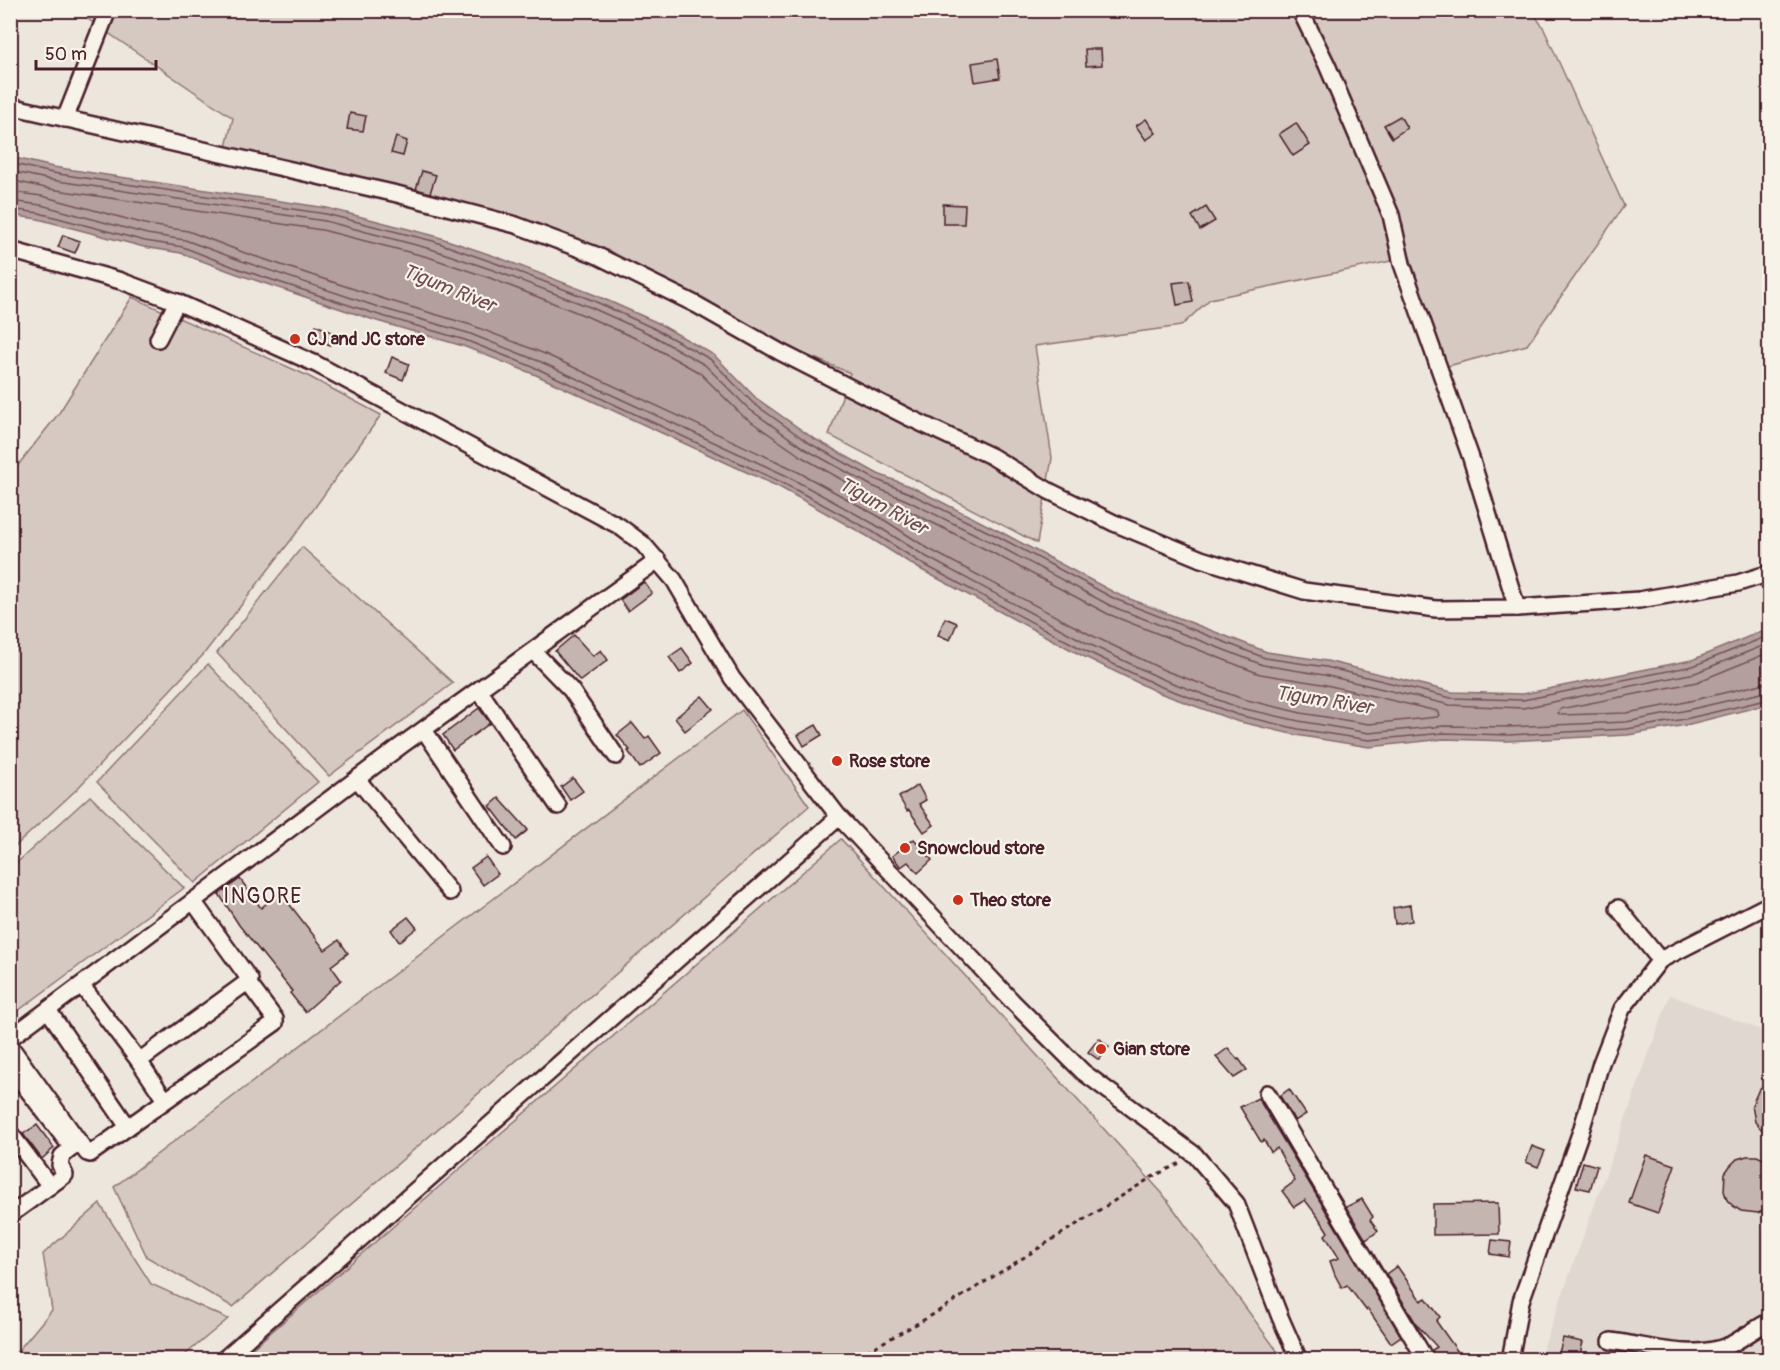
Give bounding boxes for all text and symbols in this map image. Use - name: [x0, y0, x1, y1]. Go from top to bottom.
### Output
- scale bar: [36, 33, 156, 71]
- text: 50 m: [45, 43, 87, 66]
- water label: Tigum River: [399, 258, 502, 319]
- place label: CJ and JC store: [307, 328, 426, 351]
- marker: CJ and JC store: [288, 332, 302, 346]
- water label: Tigum River: [834, 471, 934, 542]
- water label: Tigum River: [1274, 680, 1377, 720]
- place label: Rose store: [849, 750, 931, 773]
- marker: Rose store: [830, 754, 844, 768]
- place label: Snowcloud store: [917, 837, 1046, 860]
- marker: Snowcloud store: [898, 841, 912, 855]
- district label: INGORE: [223, 883, 303, 910]
- place label: Theo store: [969, 889, 1052, 912]
- marker: Theo store: [951, 893, 965, 907]
- place label: Gian store: [1113, 1038, 1191, 1061]
- marker: Gian store: [1094, 1042, 1108, 1056]

